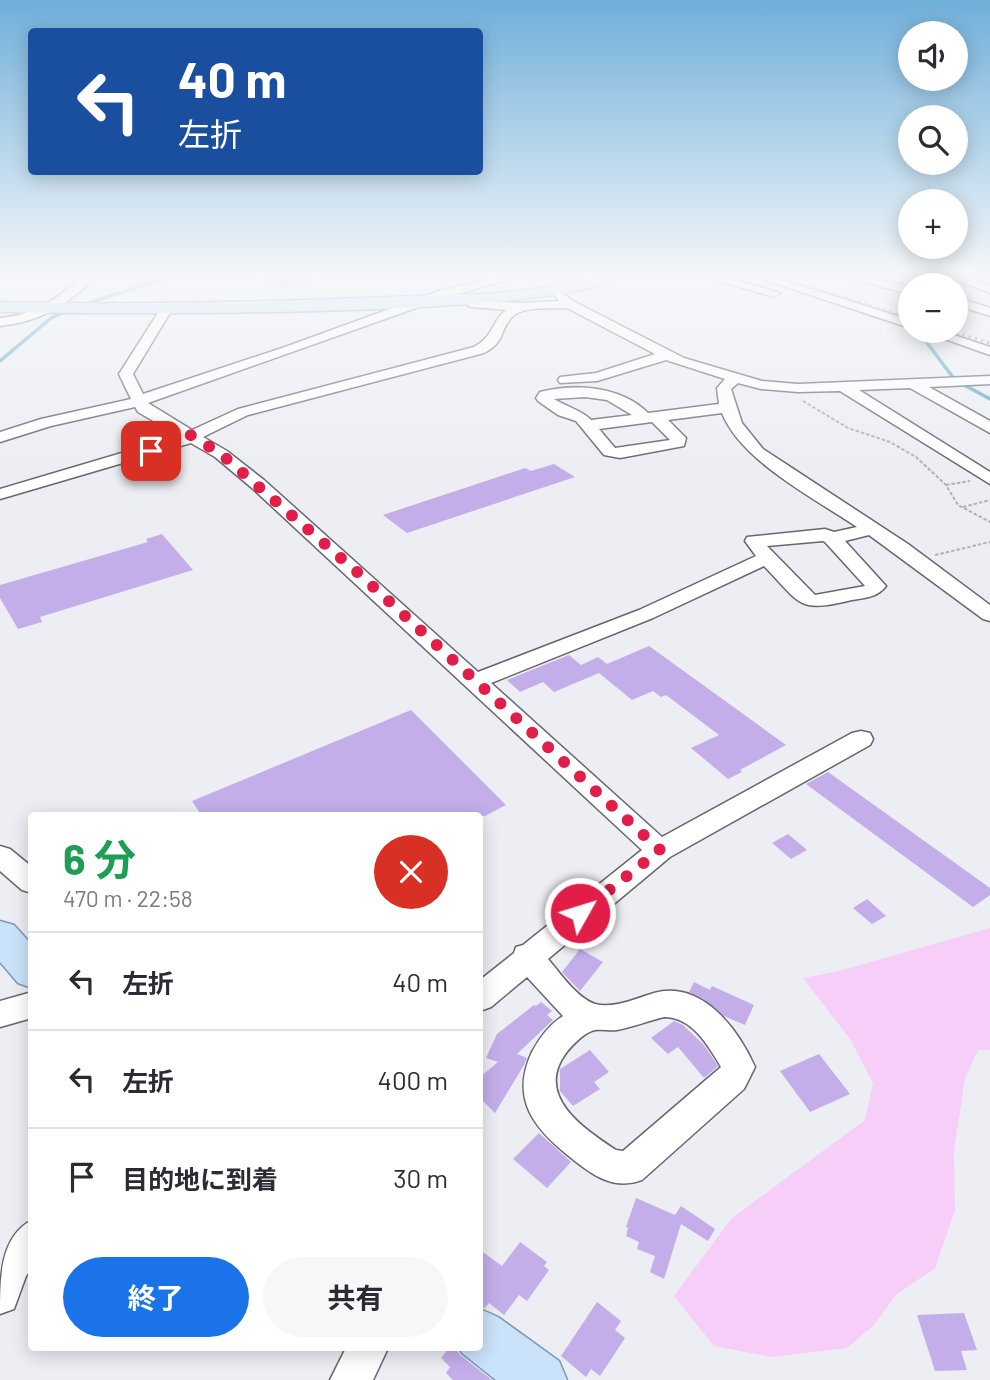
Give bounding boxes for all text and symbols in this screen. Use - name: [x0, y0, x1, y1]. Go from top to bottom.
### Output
- map controls: [898, 21, 968, 343]
- button: sound: [898, 21, 968, 91]
- text: 40 m: [178, 49, 286, 108]
- icon: left: [63, 56, 154, 147]
- button: search: [898, 105, 968, 175]
- text: 左折: [178, 114, 242, 152]
- button: +: [898, 189, 968, 259]
- button: −: [898, 273, 968, 343]
- pin: [121, 421, 181, 481]
- icon: arrive: [132, 432, 170, 470]
- text: 6 分: [63, 833, 136, 883]
- button: close: [374, 835, 448, 909]
- position arrow: [543, 876, 617, 950]
- text: 470 m · 22:58: [63, 884, 193, 912]
- icon: left: [63, 962, 101, 1000]
- text: 40 m: [392, 966, 448, 997]
- text: 左折: [122, 967, 174, 998]
- icon: left: [63, 1060, 101, 1098]
- text: 400 m: [378, 1064, 448, 1095]
- text: 左折: [122, 1065, 174, 1096]
- icon: arrive: [63, 1158, 101, 1196]
- text: 30 m: [393, 1162, 448, 1193]
- text: 目的地に到着: [122, 1163, 278, 1194]
- button: 終了: [63, 1257, 249, 1337]
- button: 共有: [263, 1257, 448, 1337]

